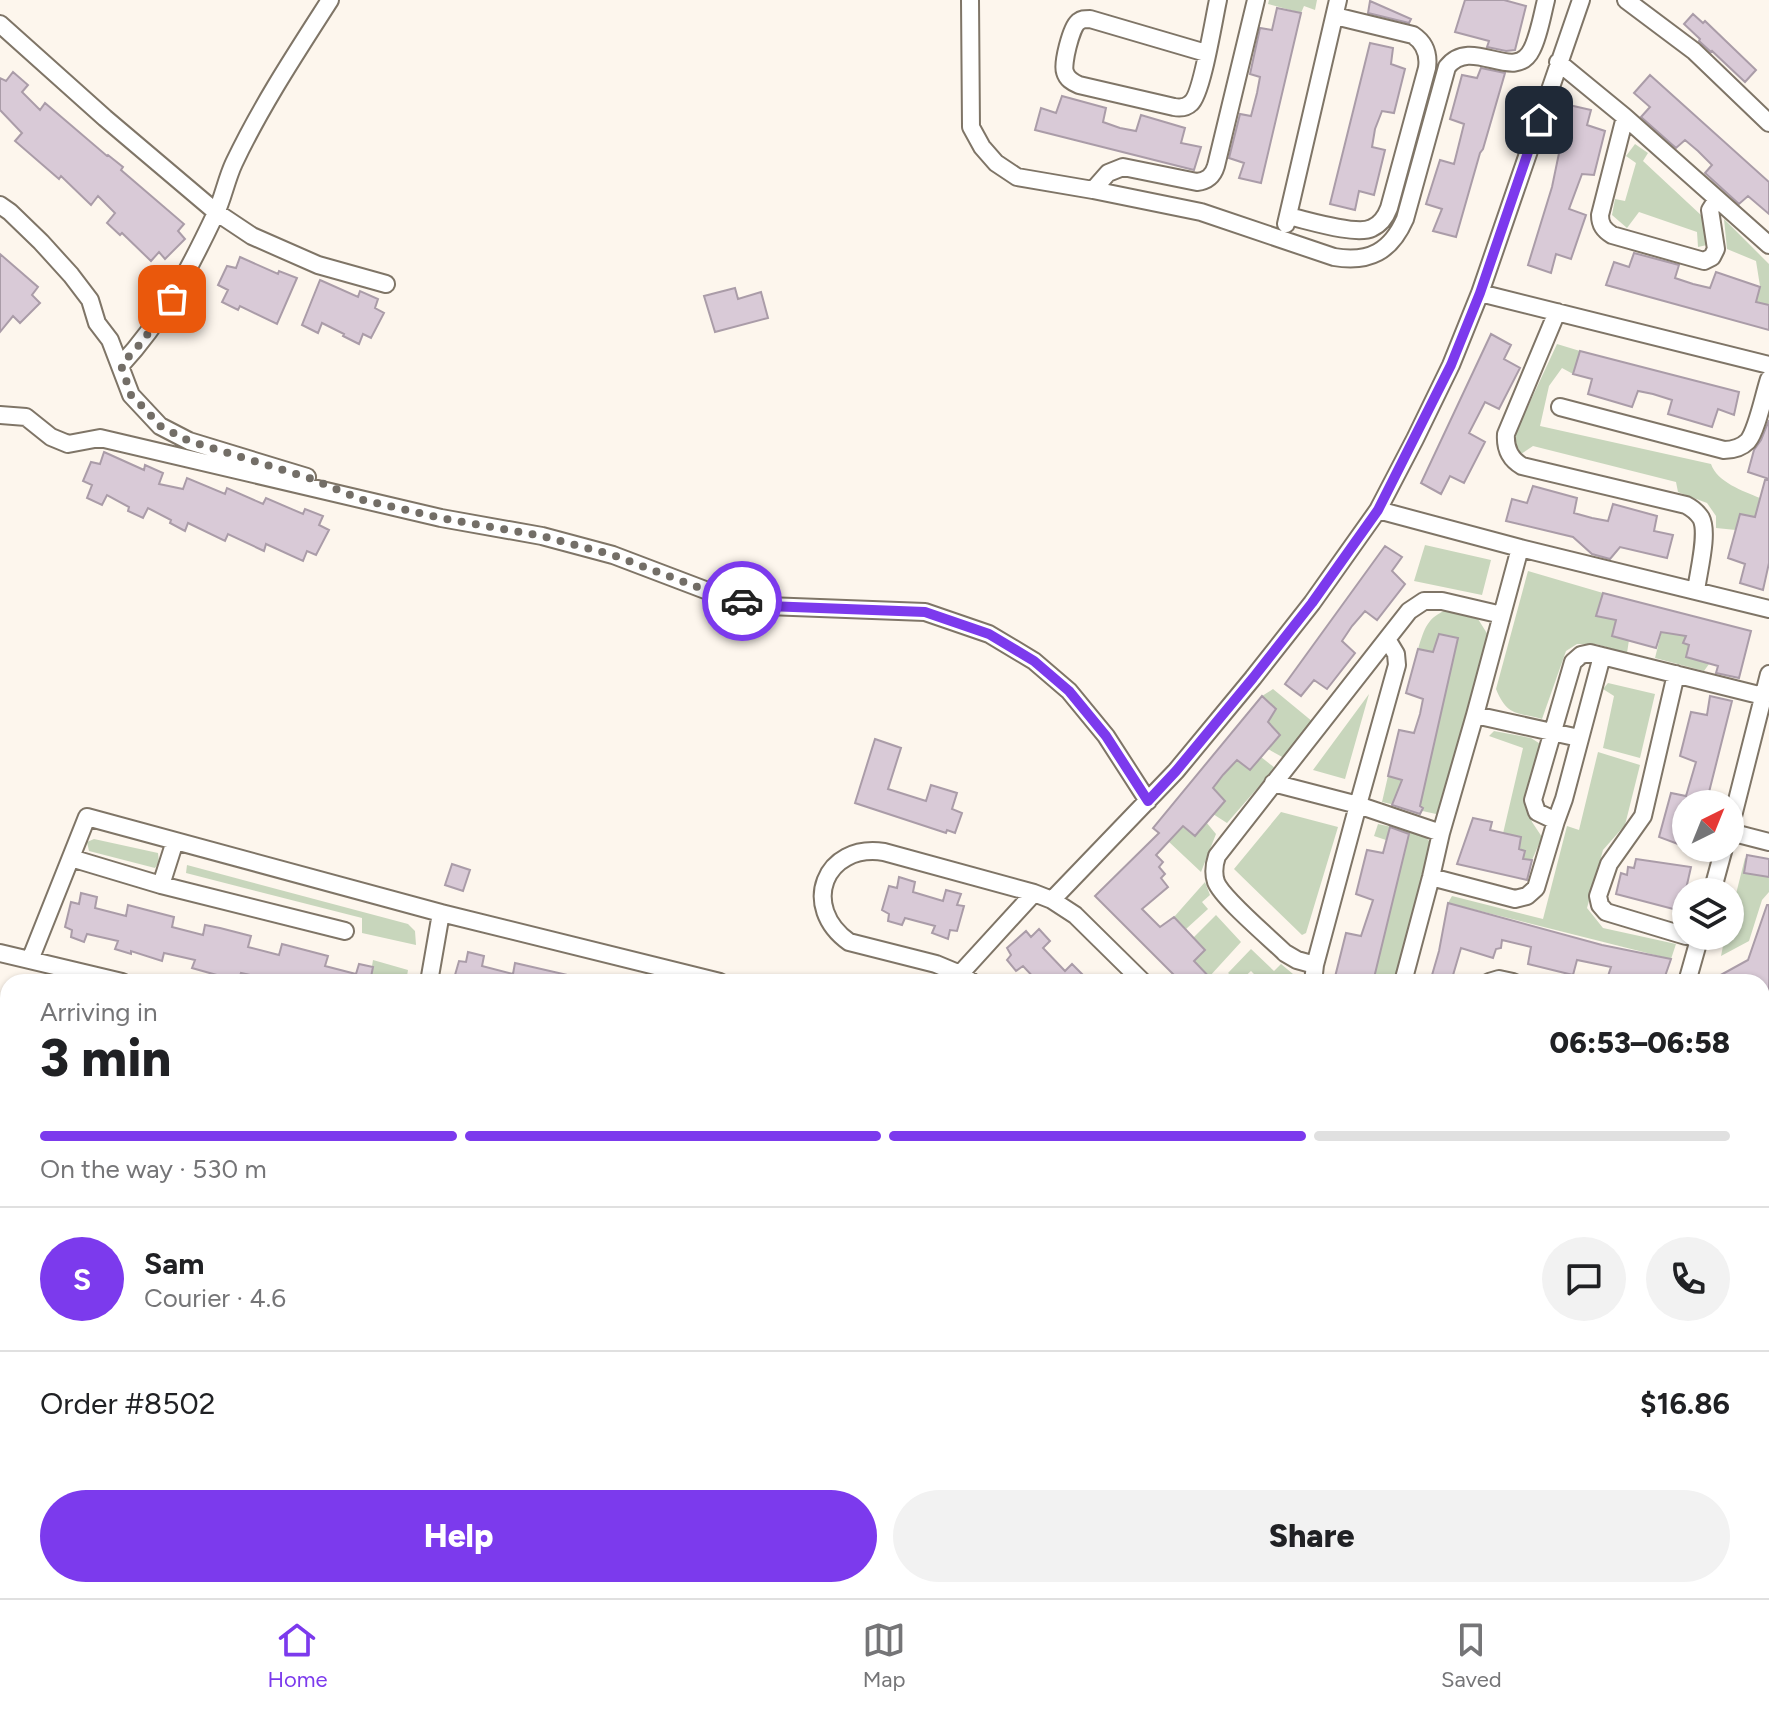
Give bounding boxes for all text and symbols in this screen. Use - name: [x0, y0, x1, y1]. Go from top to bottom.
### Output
- pin: [1505, 86, 1573, 154]
- icon: home: [1517, 98, 1561, 142]
- pin: [138, 265, 206, 333]
- icon: bag: [150, 277, 194, 321]
- courier: [702, 561, 782, 641]
- icon: car: [720, 579, 764, 623]
- north arrow: [1672, 790, 1744, 862]
- map controls: [1672, 790, 1744, 950]
- button: layers: [1672, 878, 1744, 950]
- text: Arriving in: [40, 996, 158, 1028]
- text: 06:53–06:58: [1550, 1024, 1730, 1061]
- text: 3 min: [40, 1027, 171, 1089]
- text: On the way · 530 m: [40, 1153, 267, 1185]
- button: chat: [1542, 1237, 1626, 1321]
- button: phone: [1646, 1237, 1730, 1321]
- text: Sam: [144, 1245, 204, 1282]
- text: S: [73, 1261, 91, 1298]
- text: Courier · 4.6: [144, 1282, 286, 1314]
- text: Order #8502: [40, 1385, 215, 1422]
- text: $16.86: [1640, 1385, 1730, 1422]
- button: Help: [40, 1490, 877, 1582]
- button: Share: [893, 1490, 1730, 1582]
- tab: Home: [267, 1618, 327, 1693]
- tab: Map: [862, 1618, 906, 1693]
- tab: Saved: [1441, 1618, 1502, 1693]

